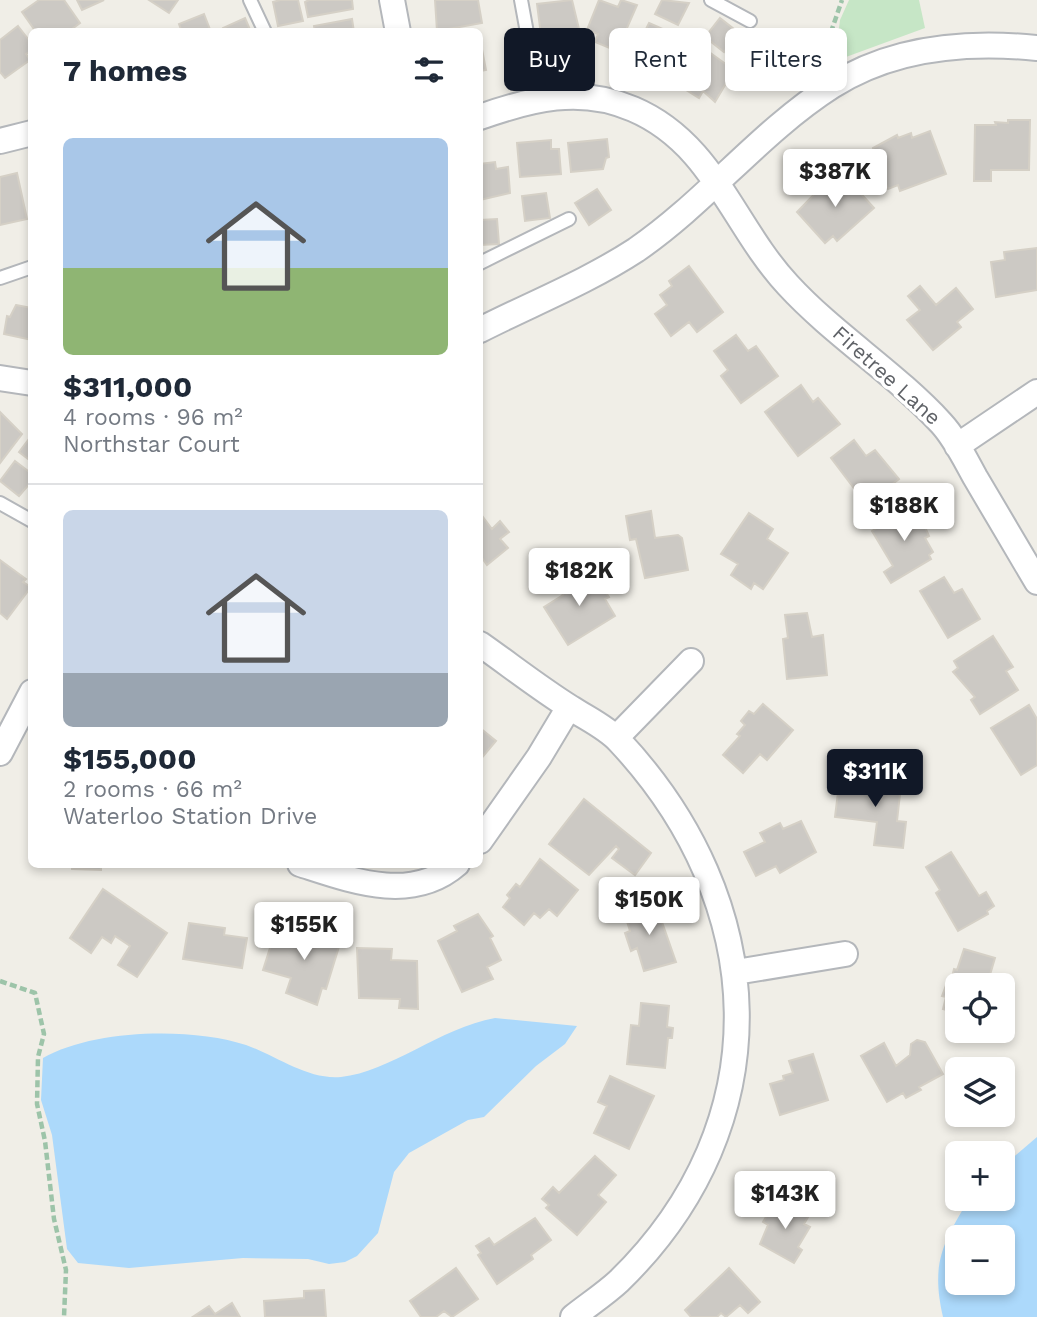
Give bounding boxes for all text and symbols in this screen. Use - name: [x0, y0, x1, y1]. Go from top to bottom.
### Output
- chip: Buy: [504, 28, 595, 91]
- chip: Rent: [609, 28, 711, 91]
- chip: Filters: [725, 28, 847, 91]
- icon: filters: [410, 51, 448, 89]
- text: 7 homes: [63, 53, 187, 88]
- pin: $387K: [786, 150, 884, 209]
- text: $387K: [799, 158, 871, 185]
- icon: home: [193, 183, 319, 309]
- street label: Firetree Lane: [828, 320, 946, 430]
- text: $311,000: [63, 369, 192, 404]
- text: 4 rooms · 96 m²: [63, 404, 243, 431]
- text: Northstar Court: [63, 431, 240, 458]
- pin: $188K: [855, 484, 953, 543]
- text: $188K: [869, 492, 939, 519]
- pin: $182K: [530, 548, 628, 608]
- icon: home: [193, 555, 319, 681]
- text: $182K: [545, 557, 613, 584]
- text: $155,000: [63, 741, 197, 776]
- pin: $311K: [826, 750, 924, 809]
- text: $311K: [843, 758, 907, 785]
- text: 2 rooms · 66 m²: [63, 776, 242, 803]
- text: Waterloo Station Drive: [63, 803, 317, 830]
- pin: $150K: [600, 878, 698, 937]
- text: $150K: [615, 886, 683, 913]
- pin: $155K: [255, 902, 353, 962]
- text: $155K: [270, 911, 338, 938]
- map controls: [945, 973, 1015, 1295]
- button: locate: [945, 973, 1015, 1043]
- button: layers: [945, 1057, 1015, 1127]
- button: +: [945, 1141, 1015, 1211]
- pin: $143K: [736, 1172, 834, 1231]
- text: $143K: [750, 1180, 820, 1207]
- button: −: [945, 1225, 1015, 1295]

